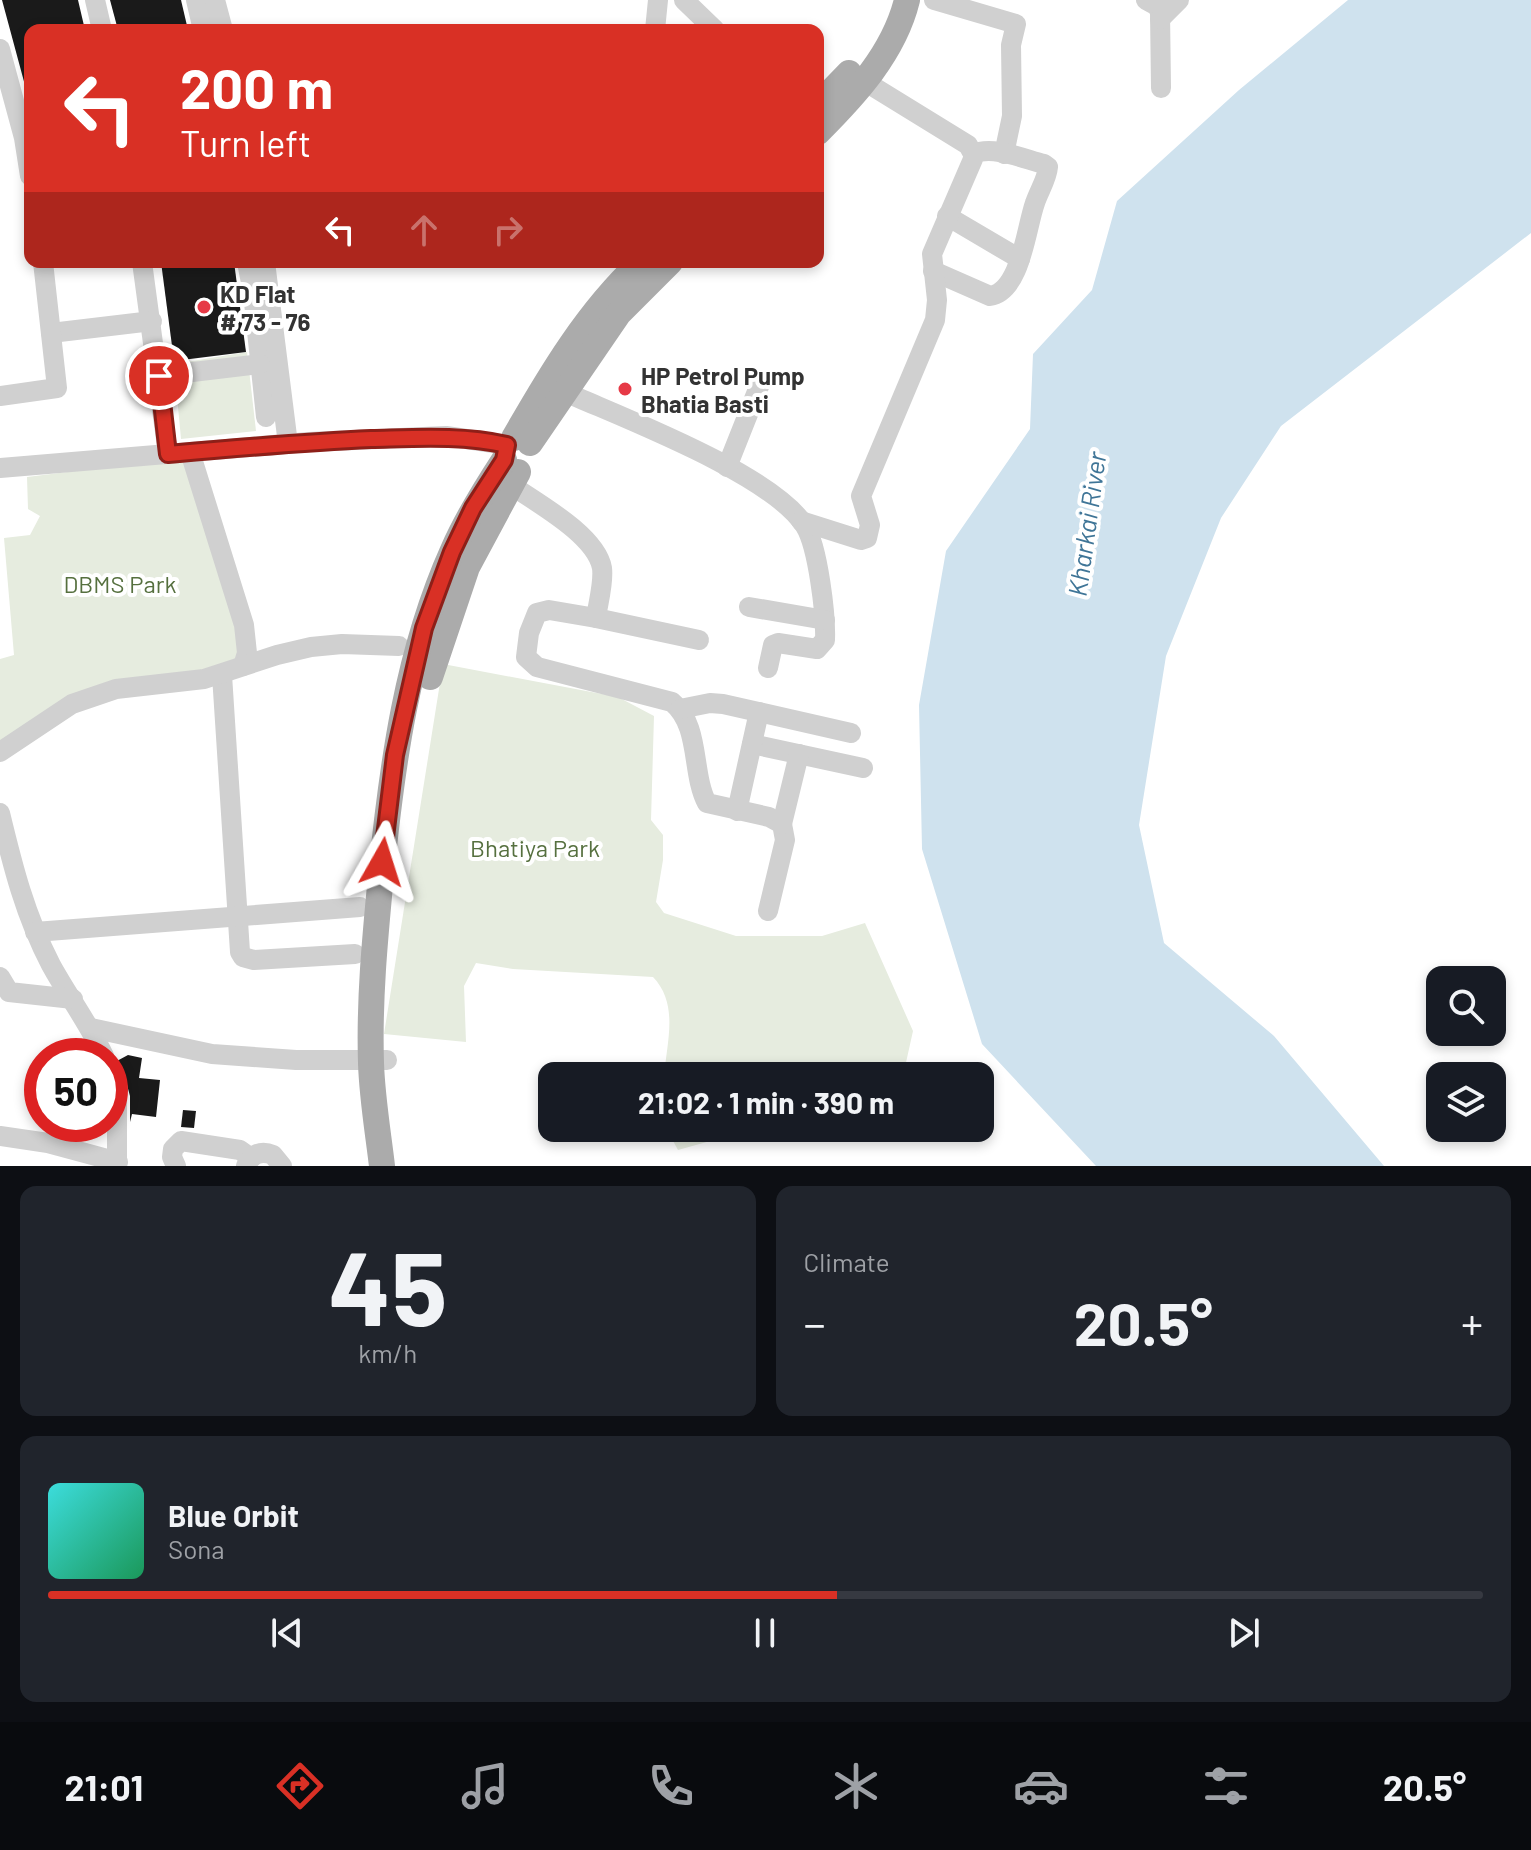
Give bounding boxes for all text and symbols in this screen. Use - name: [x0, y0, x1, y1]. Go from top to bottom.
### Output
- text: 200 m: [180, 53, 333, 120]
- icon: left: [48, 56, 152, 160]
- text: Turn left: [180, 121, 311, 164]
- icon: left: [318, 208, 362, 252]
- icon: ahead: [402, 208, 446, 252]
- icon: right: [486, 208, 530, 252]
- place label: KD Flat # 73 - 76: [220, 279, 310, 336]
- marker: KD Flat # 73 - 76: [195, 298, 213, 316]
- pin: [125, 342, 193, 410]
- icon: arrive: [137, 354, 181, 398]
- place label: HP Petrol Pump Bhatia Basti: [641, 361, 805, 418]
- marker: HP Petrol Pump Bhatia Basti: [616, 380, 634, 398]
- water label: Kharkai River: [1061, 449, 1112, 598]
- park label: DBMS Park: [63, 569, 177, 598]
- position arrow: [340, 820, 424, 904]
- park label: Bhatiya Park: [470, 833, 600, 862]
- map controls: [1426, 966, 1506, 1142]
- button: search: [1426, 966, 1506, 1046]
- speed limit sign: 50: [24, 1038, 128, 1142]
- button: layers: [1426, 1062, 1506, 1142]
- text: 21:02 · 1 min · 390 m: [638, 1084, 894, 1120]
- text: 45: [328, 1222, 447, 1347]
- text: Climate: [804, 1246, 890, 1277]
- text: 20.5°: [1074, 1286, 1213, 1358]
- text: −: [804, 1296, 826, 1349]
- text: +: [1461, 1296, 1483, 1349]
- text: km/h: [358, 1337, 417, 1368]
- text: Blue Orbit: [168, 1497, 299, 1533]
- text: Sona: [168, 1533, 225, 1564]
- icon: previous: [265, 1611, 309, 1655]
- icon: pause: [743, 1611, 787, 1655]
- icon: next: [1222, 1611, 1266, 1655]
- icon: directions: [272, 1758, 328, 1814]
- icon: music: [457, 1758, 513, 1814]
- icon: phone: [643, 1758, 699, 1814]
- icon: climate: [828, 1758, 884, 1814]
- icon: car: [1013, 1758, 1069, 1814]
- icon: filters: [1198, 1758, 1254, 1814]
- text: 21:01: [65, 1765, 143, 1808]
- text: 20.5°: [1383, 1765, 1466, 1808]

